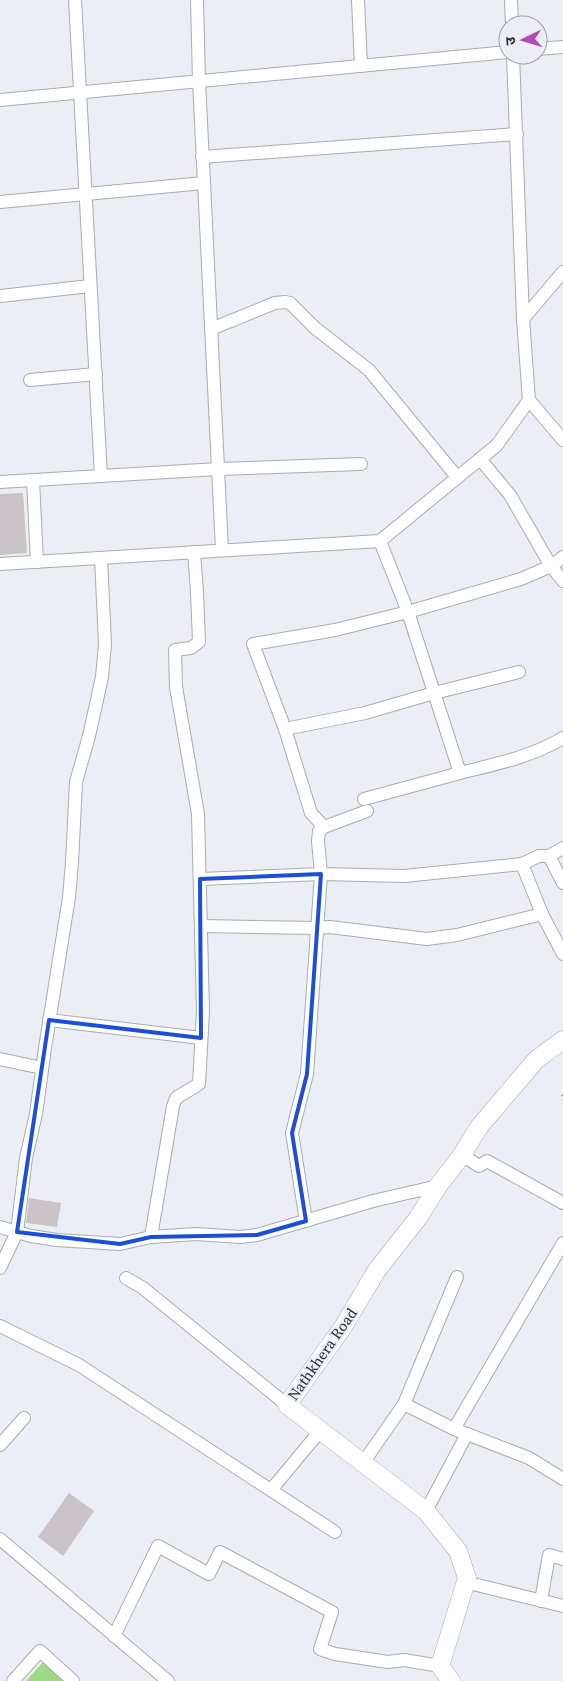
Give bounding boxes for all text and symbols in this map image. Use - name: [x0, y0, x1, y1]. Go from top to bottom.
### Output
- north arrow: [498, 15, 548, 65]
- text: उ: [500, 35, 520, 46]
- street label: Nathkhera Road: [282, 1303, 362, 1404]

